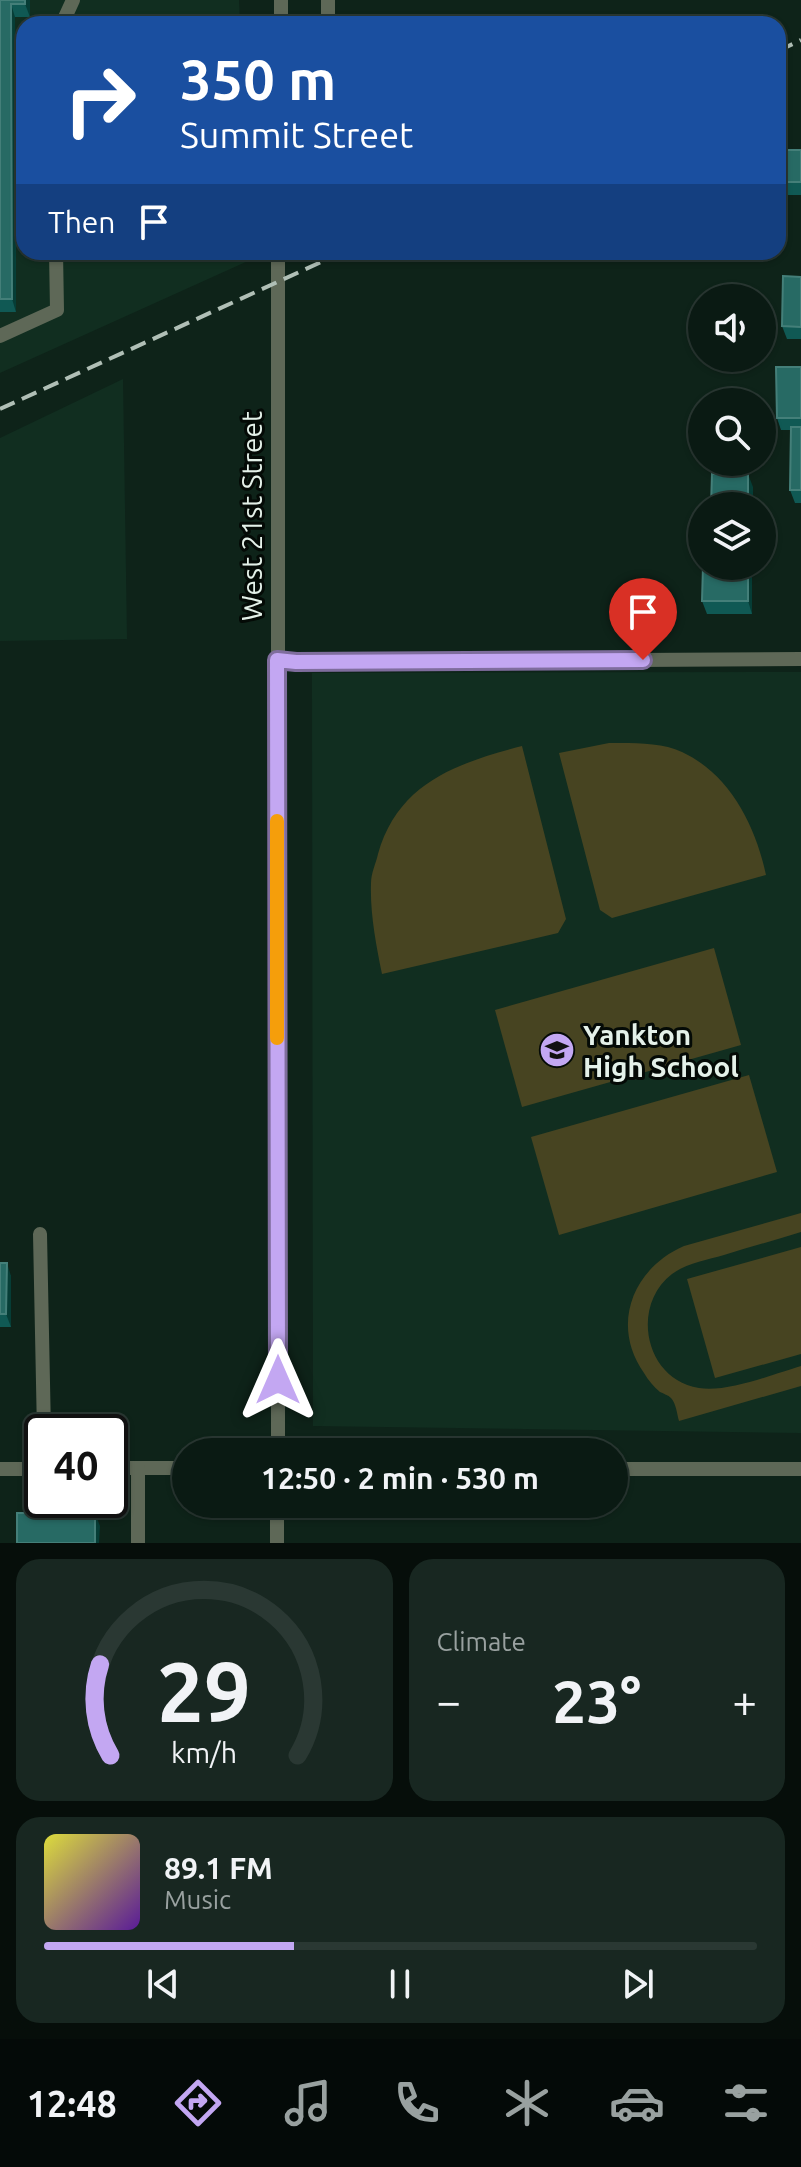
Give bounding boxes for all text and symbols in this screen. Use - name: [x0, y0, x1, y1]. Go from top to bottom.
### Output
- icon: right: [48, 48, 152, 152]
- text: 350 m: [180, 48, 336, 111]
- text: Summit Street: [180, 114, 413, 155]
- icon: arrive: [132, 200, 176, 244]
- text: Then: [48, 205, 116, 239]
- map controls: [688, 284, 776, 580]
- button: sound: [688, 284, 776, 372]
- button: search: [688, 388, 776, 476]
- street label: West 21st Street: [236, 411, 267, 621]
- button: layers: [688, 492, 776, 580]
- pin: [609, 578, 677, 660]
- icon: arrive: [621, 590, 665, 634]
- place label: Yankton High School: [583, 1019, 739, 1082]
- school or university icon: Yankton High School: [538, 1031, 576, 1069]
- position arrow: [236, 1338, 320, 1422]
- speed limit sign: 40: [24, 1414, 128, 1518]
- text: 12:50 · 2 min · 530 m: [261, 1461, 539, 1495]
- text: Climate: [437, 1627, 526, 1656]
- text: 29: [157, 1644, 251, 1738]
- text: 23°: [552, 1667, 641, 1734]
- text: −: [437, 1676, 461, 1725]
- text: +: [732, 1676, 757, 1725]
- text: km/h: [171, 1736, 237, 1768]
- text: 89.1 FM: [164, 1851, 273, 1885]
- text: Music: [164, 1885, 231, 1914]
- icon: previous: [141, 1962, 185, 2006]
- icon: pause: [378, 1962, 422, 2006]
- icon: next: [616, 1962, 660, 2006]
- icon: directions: [170, 2075, 226, 2131]
- icon: music: [280, 2075, 336, 2131]
- icon: phone: [389, 2075, 445, 2131]
- icon: climate: [499, 2075, 555, 2131]
- icon: car: [609, 2075, 665, 2131]
- icon: filters: [718, 2075, 774, 2131]
- text: 12:48: [27, 2083, 117, 2124]

